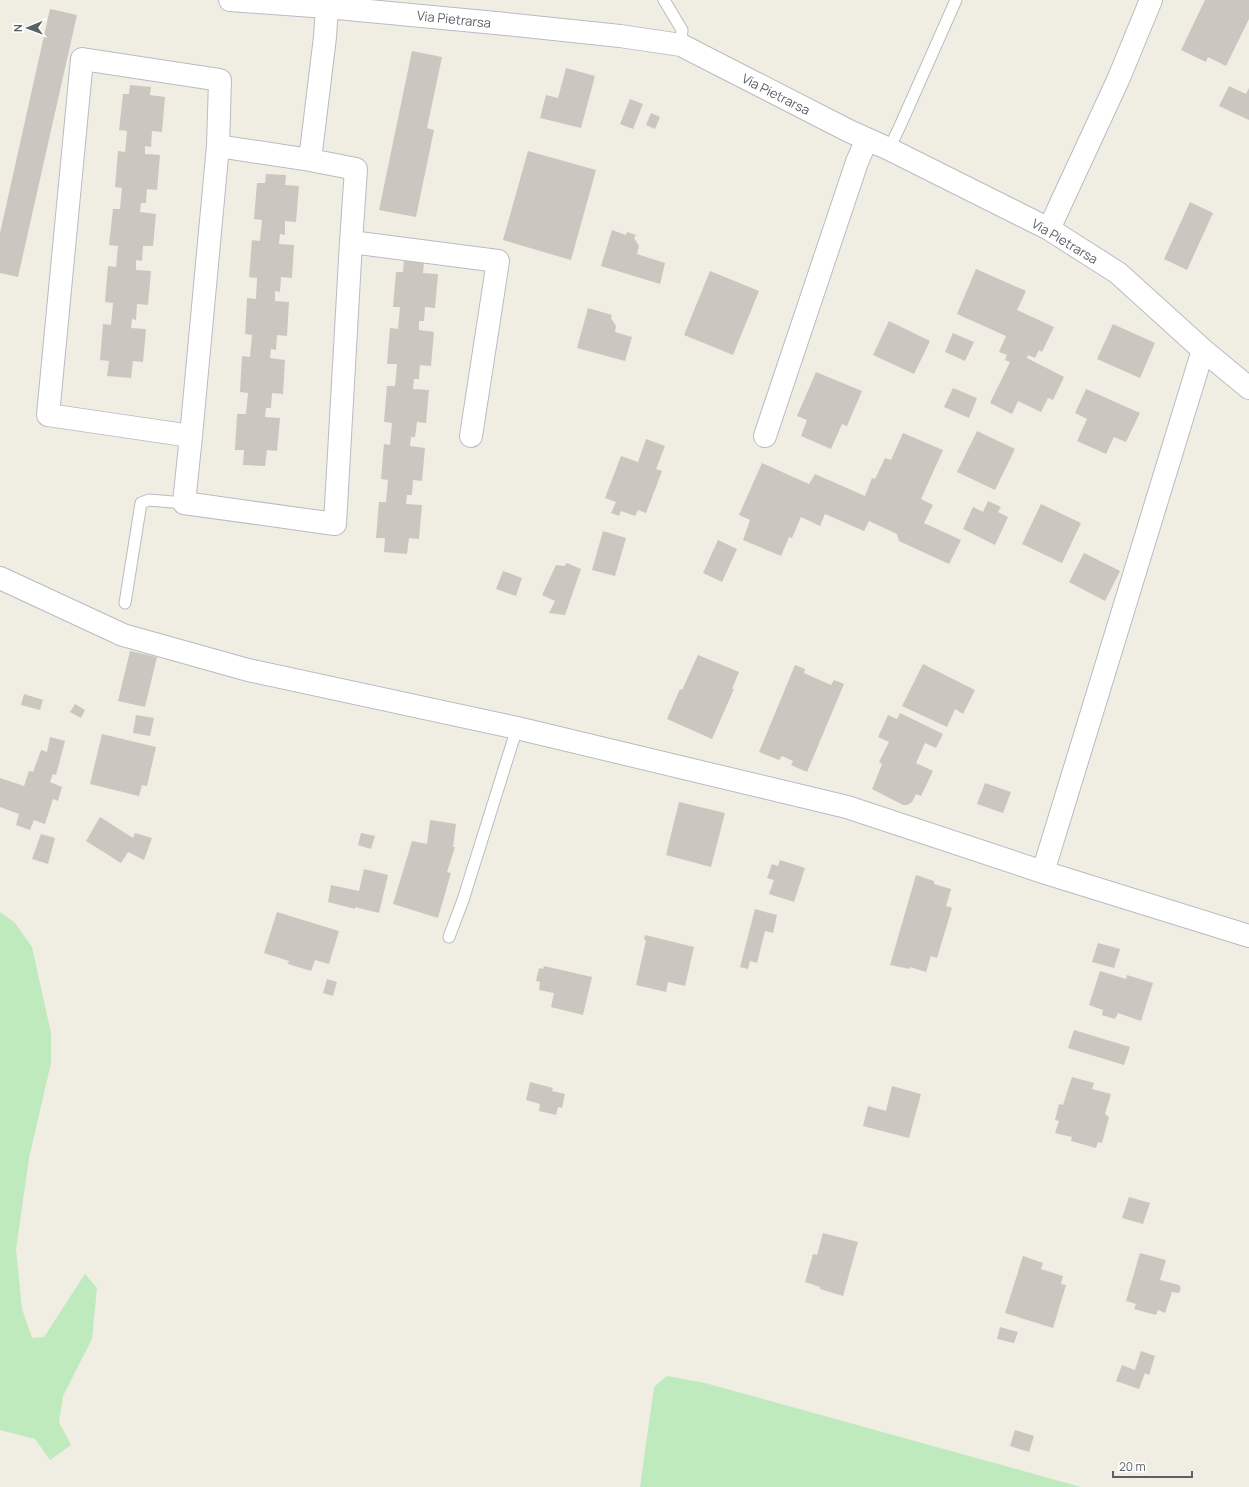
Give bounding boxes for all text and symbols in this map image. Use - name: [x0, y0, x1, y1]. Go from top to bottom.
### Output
- street label: Via Pietrarsa: [416, 6, 492, 32]
- north arrow: [8, 8, 48, 48]
- text: N: [10, 24, 25, 32]
- street label: Via Pietrarsa: [739, 69, 813, 119]
- street label: Via Pietrarsa: [1029, 214, 1101, 268]
- scale bar: [1113, 1453, 1192, 1479]
- text: 20 m: [1119, 1458, 1146, 1475]

